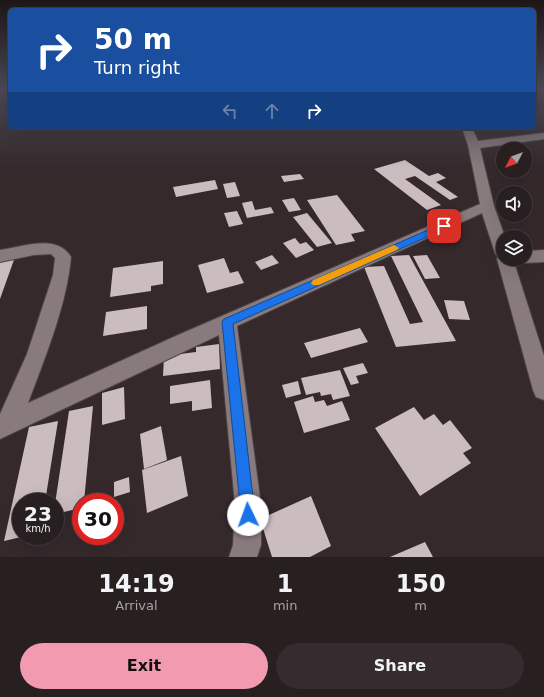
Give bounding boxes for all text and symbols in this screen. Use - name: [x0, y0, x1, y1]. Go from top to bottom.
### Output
- text: 50 m: [94, 23, 172, 56]
- icon: right: [28, 24, 80, 76]
- text: Turn right: [94, 57, 180, 78]
- icon: left: [219, 100, 241, 122]
- icon: ahead: [261, 100, 283, 122]
- icon: right: [303, 100, 325, 122]
- north arrow: [496, 142, 532, 178]
- map controls: [496, 142, 532, 266]
- button: sound: [496, 186, 532, 222]
- pin: [427, 209, 461, 243]
- icon: arrive: [433, 215, 455, 237]
- button: layers: [496, 230, 532, 266]
- speed limit sign: 30: [72, 493, 124, 545]
- position arrow: [227, 494, 269, 536]
- text: 23: [24, 502, 52, 526]
- text: km/h: [25, 523, 51, 534]
- text: 14:19: [98, 570, 175, 598]
- text: 1: [277, 570, 293, 598]
- text: 150: [396, 570, 446, 598]
- text: Arrival: [115, 598, 158, 613]
- text: min: [273, 598, 297, 613]
- text: m: [414, 598, 427, 613]
- button: Exit: [20, 643, 268, 689]
- button: Share: [276, 643, 524, 689]

